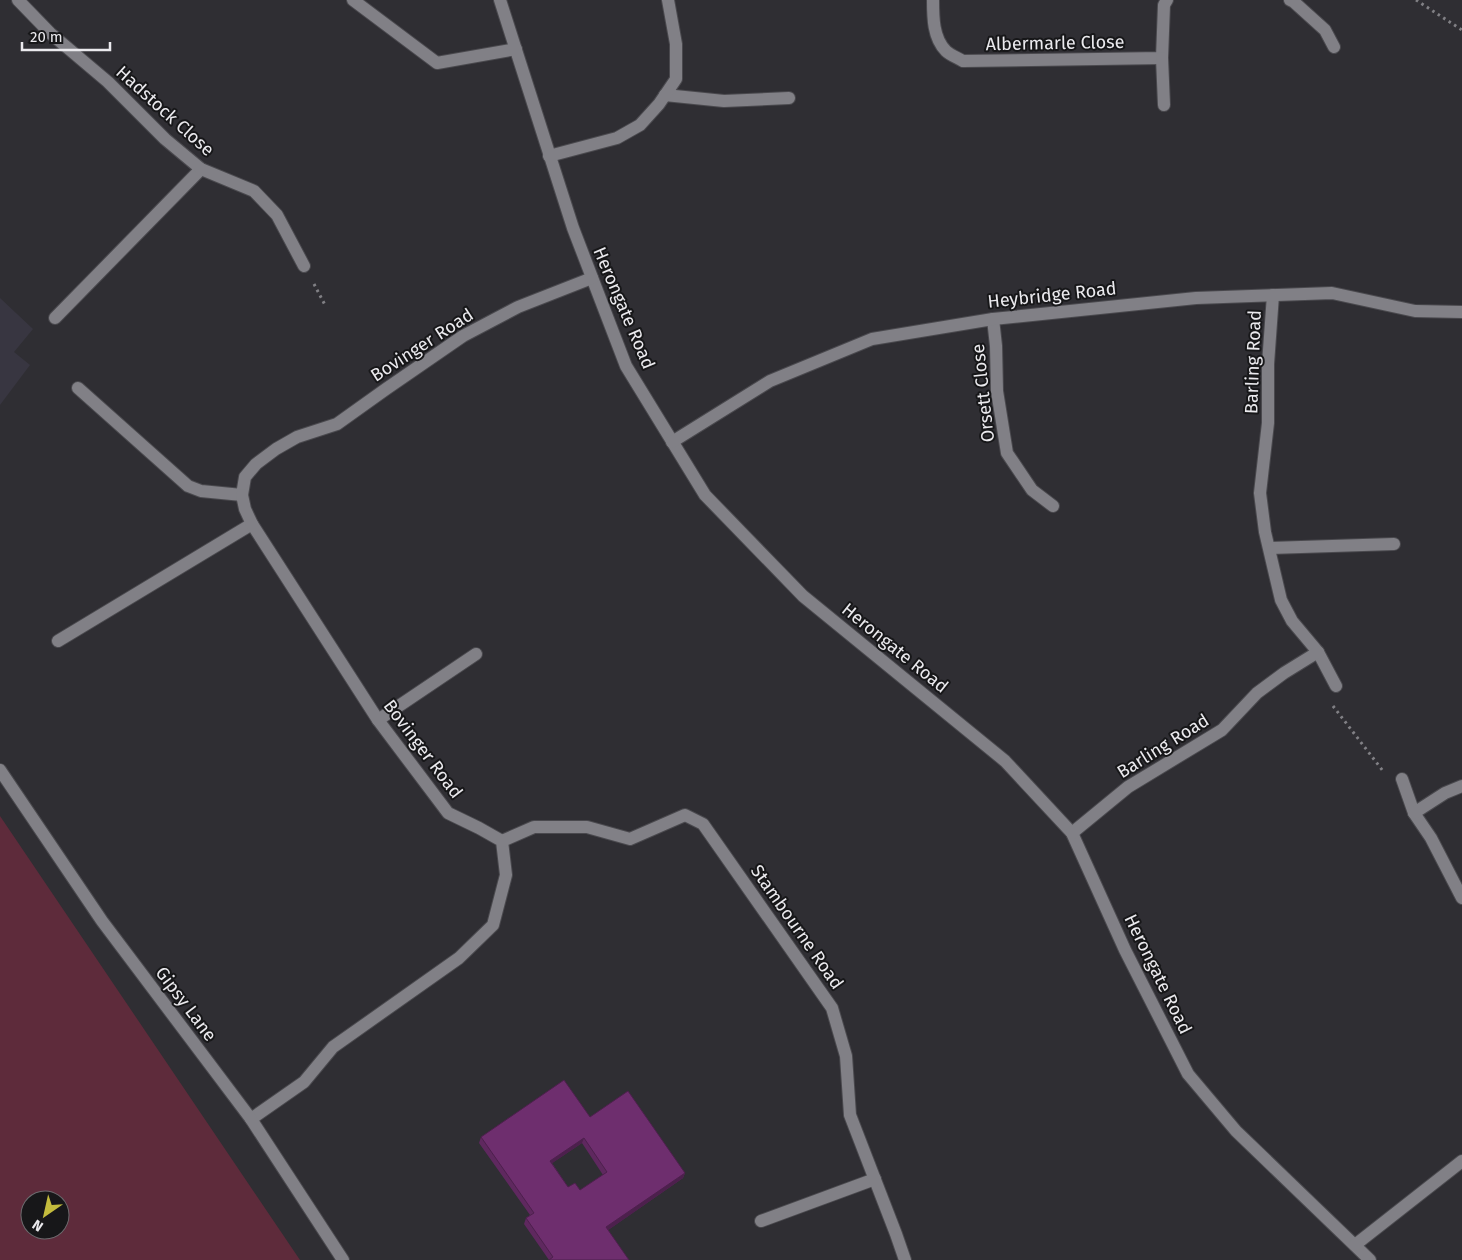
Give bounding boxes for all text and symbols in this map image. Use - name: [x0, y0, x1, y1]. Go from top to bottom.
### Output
- scale bar: [22, 20, 110, 52]
- text: 20 m: [30, 28, 63, 46]
- street label: Albermarle Close: [985, 31, 1125, 55]
- street label: Hadstock Close: [111, 61, 219, 161]
- street label: Herongate Road: [588, 244, 660, 372]
- street label: Heybridge Road: [986, 277, 1118, 313]
- street label: Bovinger Road: [367, 304, 477, 386]
- street label: Barling Road: [1240, 310, 1266, 414]
- street label: Orsett Close: [967, 343, 999, 443]
- street label: Herongate Road: [837, 598, 953, 698]
- street label: Bovinger Road: [379, 695, 467, 803]
- street label: Barling Road: [1113, 709, 1213, 783]
- street label: Stambourne Road: [746, 861, 848, 993]
- street label: Herongate Road: [1119, 910, 1197, 1038]
- street label: Gipsy Lane: [151, 962, 221, 1046]
- north arrow: [20, 1190, 70, 1240]
- text: N: [29, 1216, 47, 1235]

